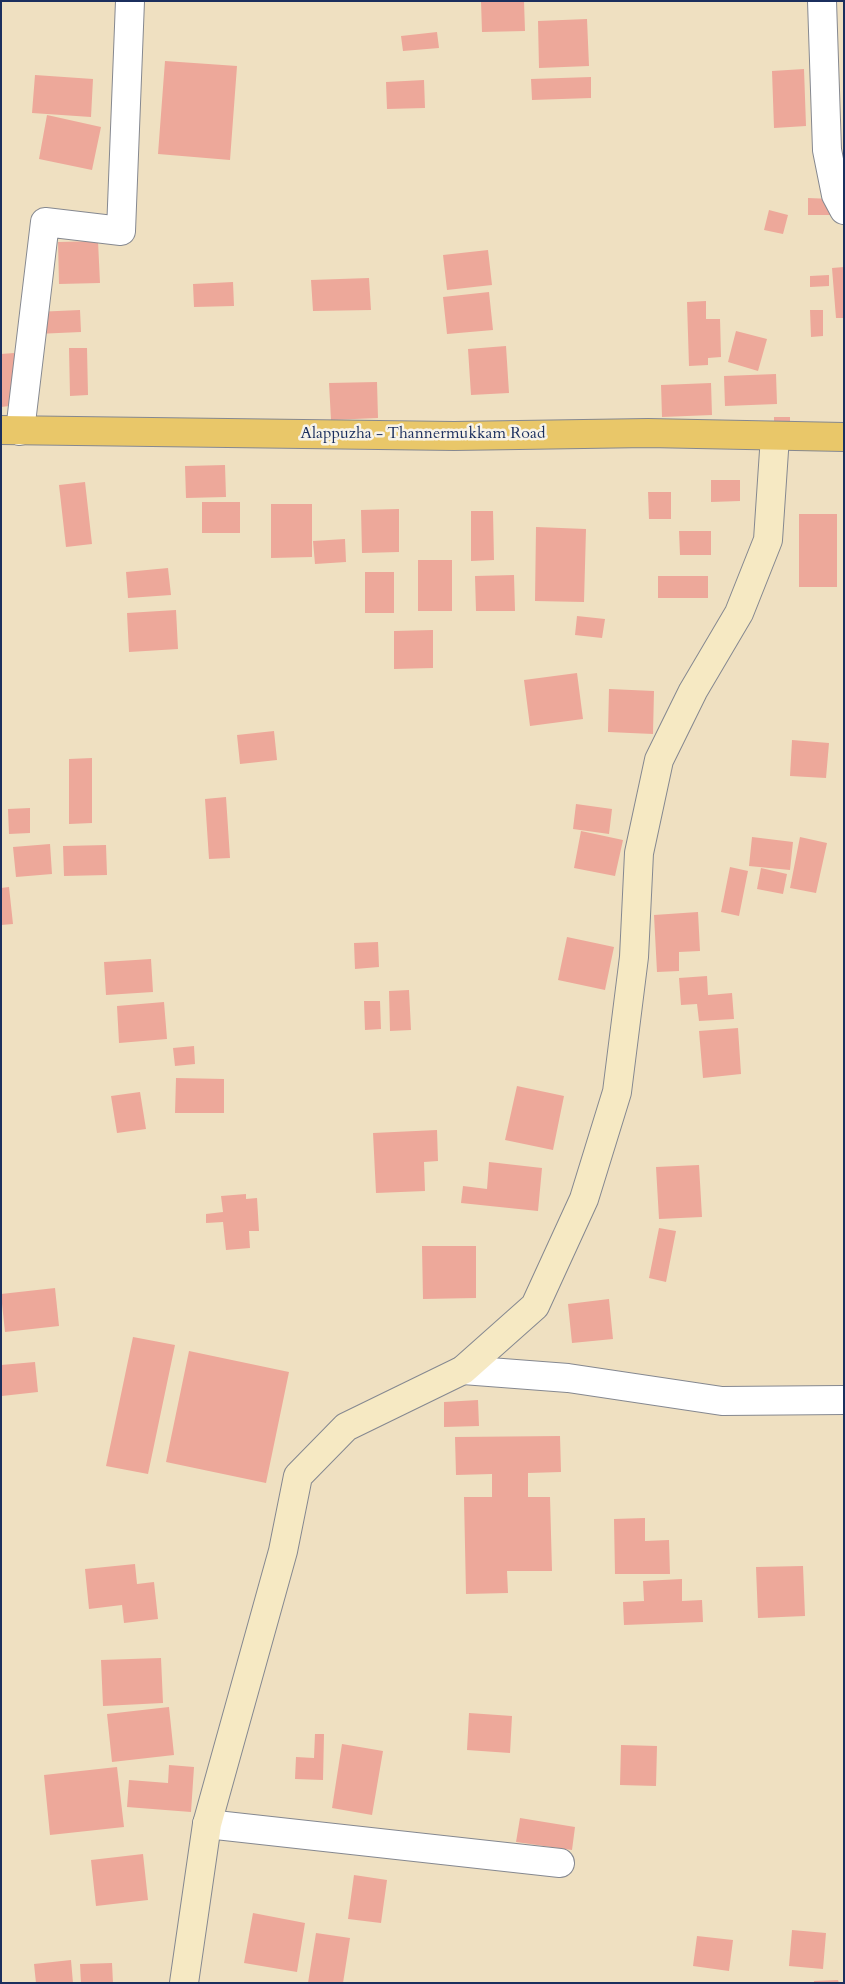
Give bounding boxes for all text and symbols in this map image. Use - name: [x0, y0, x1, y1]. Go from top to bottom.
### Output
- street label: Alappuzha - Thannermukkam Road: [301, 424, 545, 444]

